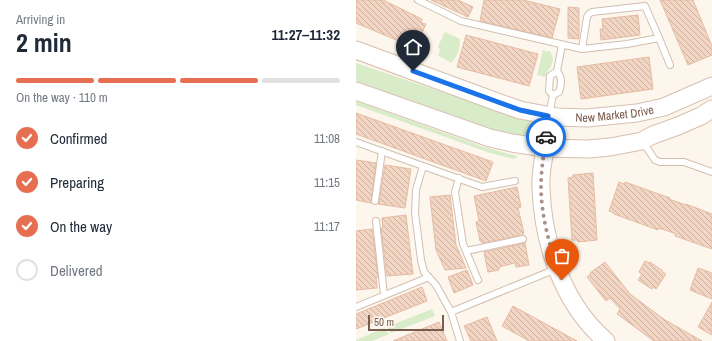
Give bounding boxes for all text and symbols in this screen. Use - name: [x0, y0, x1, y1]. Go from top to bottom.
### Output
- text: Arriving in: [16, 11, 65, 28]
- text: 11:27–11:32: [272, 24, 340, 45]
- text: 2 min: [16, 25, 72, 60]
- pin: [396, 30, 430, 71]
- icon: home: [402, 36, 424, 58]
- text: On the way · 110 m: [16, 89, 108, 106]
- street label: New Market Drive: [575, 102, 655, 126]
- courier: [526, 117, 566, 157]
- icon: car: [535, 126, 557, 148]
- icon: check: [16, 127, 38, 149]
- text: Confirmed: [50, 128, 107, 149]
- text: 11:08: [314, 130, 340, 147]
- icon: check: [16, 171, 38, 193]
- text: Preparing: [50, 172, 104, 193]
- text: 11:15: [314, 174, 340, 191]
- icon: check: [16, 215, 38, 237]
- text: On the way: [50, 216, 112, 237]
- text: 11:17: [314, 218, 340, 235]
- pin: [545, 239, 579, 280]
- icon: bag: [551, 245, 573, 267]
- text: Delivered: [50, 260, 103, 281]
- scale bar: [368, 313, 444, 332]
- text: 50 m: [374, 315, 394, 329]

